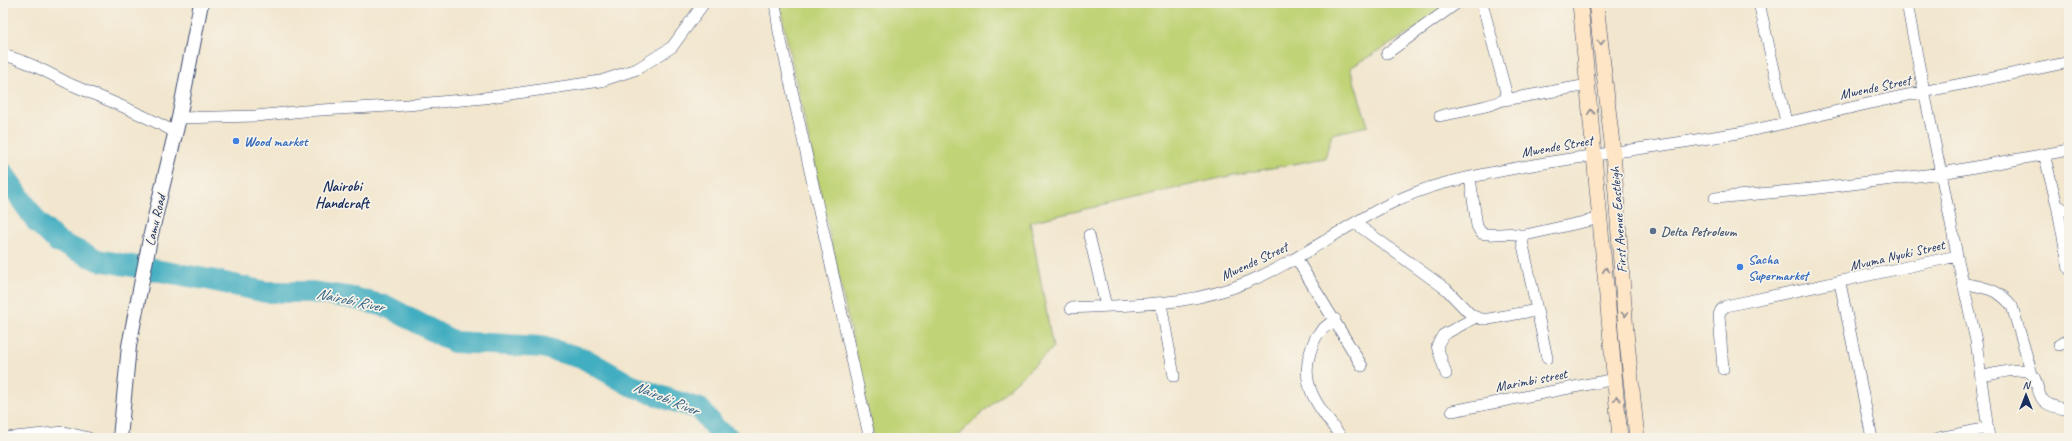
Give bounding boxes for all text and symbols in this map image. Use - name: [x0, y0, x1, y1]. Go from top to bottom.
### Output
- one-way arrow: [1596, 39, 1605, 45]
- street label: Mwende Street: [1838, 71, 1914, 103]
- one-way arrow: [1587, 109, 1596, 115]
- street label: Mwende Street: [1520, 131, 1596, 161]
- place label: Wood market: [244, 133, 310, 150]
- marker: Wood market: [231, 136, 241, 146]
- street label: First Avenue Eastleigh: [1606, 165, 1631, 274]
- district label: Nairobi Handcraft: [315, 177, 371, 213]
- street label: Lamu Road: [141, 190, 170, 247]
- place label: Delta Petroleum: [1661, 223, 1738, 240]
- marker: Delta Petroleum: [1648, 226, 1658, 236]
- street label: Mvuma Nyuki Street: [1848, 236, 1947, 275]
- street label: Mwende Street: [1218, 238, 1293, 284]
- place label: Sacha Supermarket: [1748, 251, 1811, 284]
- marker: Sacha Supermarket: [1735, 262, 1745, 272]
- one-way arrow: [1601, 267, 1610, 273]
- water label: Nairobi River: [315, 284, 388, 317]
- one-way arrow: [1620, 310, 1629, 317]
- street label: Marimbi street: [1494, 365, 1570, 396]
- north arrow: [2006, 375, 2046, 415]
- water label: Nairobi River: [631, 377, 703, 421]
- text: N: [2023, 378, 2032, 392]
- one-way arrow: [1613, 396, 1622, 402]

